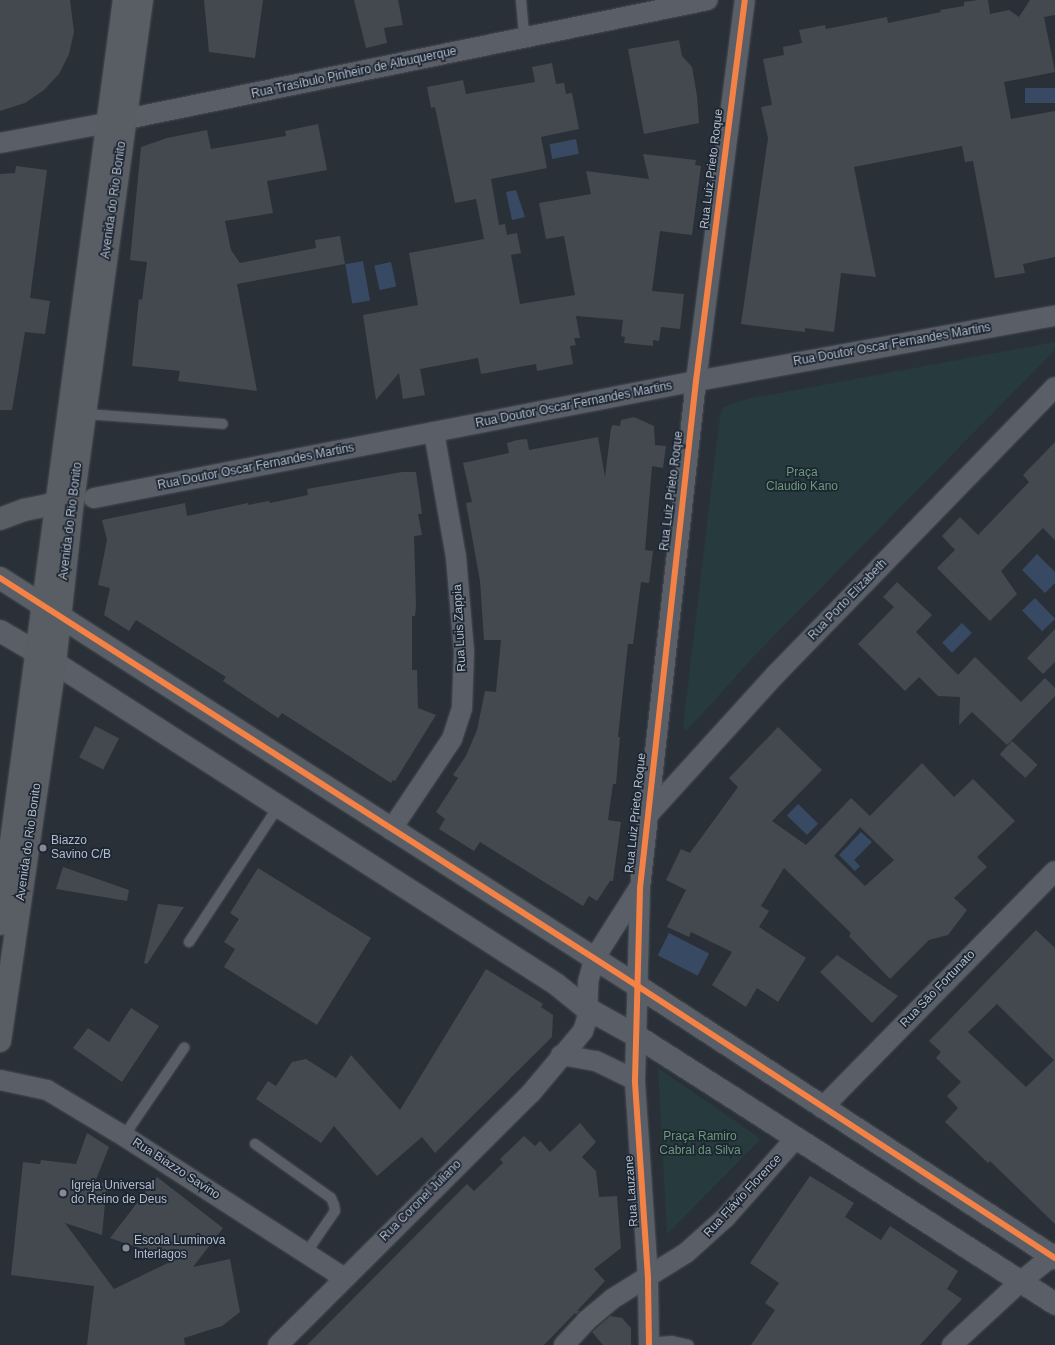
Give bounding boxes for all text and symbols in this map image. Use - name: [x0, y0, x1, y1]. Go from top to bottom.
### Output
- street label: Rua Trasíbulo Pinheiro de Albuquerque: [250, 44, 458, 102]
- street label: Rua Luiz Prieto Roque: [697, 108, 727, 230]
- street label: Avenida do Rio Bonito: [99, 140, 129, 260]
- street label: Rua Doutor Oscar Fernandes Martins: [792, 321, 992, 369]
- street label: Rua Doutor Oscar Fernandes Martins: [474, 379, 674, 431]
- street label: Rua Luiz Prieto Roque: [657, 430, 687, 552]
- street label: Rua Doutor Oscar Fernandes Martins: [156, 441, 356, 493]
- street label: Avenida do Rio Bonito: [57, 461, 85, 581]
- park label: Praça Claudio Kano: [766, 466, 838, 494]
- street label: Rua Porto Elizabeth: [806, 557, 890, 643]
- street label: Rua Luis Zappia: [451, 584, 469, 672]
- street label: Rua Luiz Prieto Roque: [623, 752, 649, 874]
- street label: Avenida do Rio Bonito: [14, 782, 44, 902]
- place label: Biazzo Savino C/B: [51, 834, 111, 862]
- marker: Biazzo Savino C/B: [38, 843, 48, 853]
- street label: Rua São Fortunato: [898, 948, 978, 1030]
- park label: Praça Ramiro Cabral da Silva: [659, 1130, 741, 1158]
- street label: Rua Biazzo Savino: [130, 1135, 222, 1203]
- street label: Rua Flávio Florence: [701, 1152, 785, 1240]
- street label: Rua Lauzane: [622, 1155, 642, 1227]
- street label: Rua Coronel Juliano: [377, 1157, 465, 1245]
- place label: Igreja Universal do Reino de Deus: [71, 1179, 167, 1207]
- marker: Igreja Universal do Reino de Deus: [58, 1188, 68, 1198]
- place label: Escola Luminova Interlagos: [134, 1234, 225, 1262]
- marker: Escola Luminova Interlagos: [121, 1243, 131, 1253]

